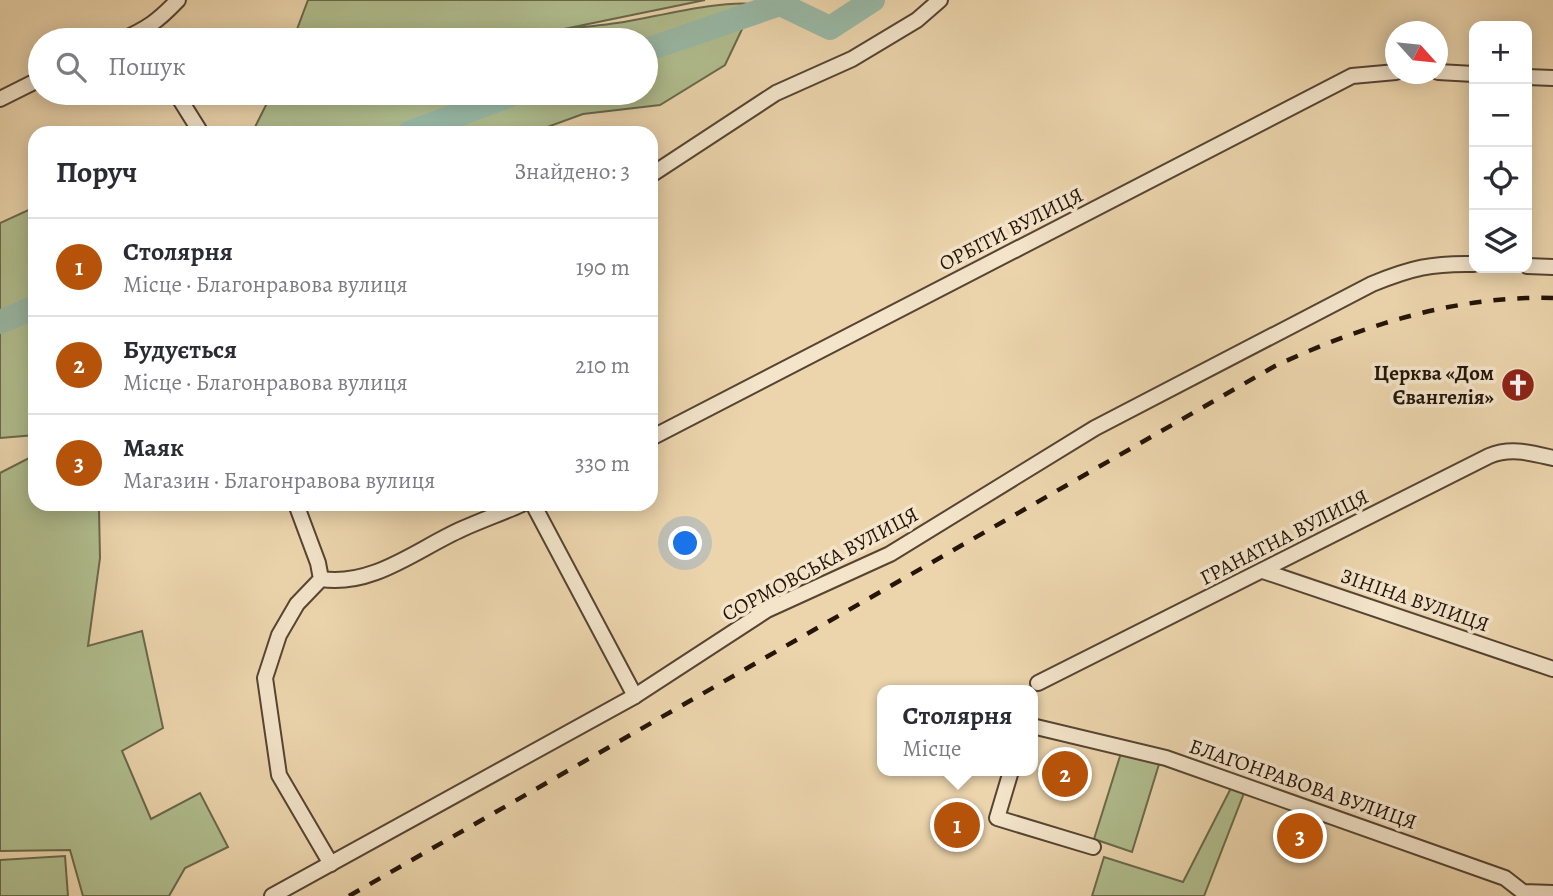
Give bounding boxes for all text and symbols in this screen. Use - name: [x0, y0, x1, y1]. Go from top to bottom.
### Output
- north arrow: [1385, 21, 1448, 84]
- map controls: [1469, 21, 1532, 273]
- button: +: [1469, 21, 1532, 84]
- search box: [28, 28, 658, 105]
- icon: search: [52, 48, 90, 86]
- text: Пошук: [108, 49, 186, 84]
- button: −: [1469, 84, 1532, 147]
- button: locate: [1469, 147, 1532, 210]
- text: Поруч: [56, 152, 137, 192]
- text: Знайдено: 3: [514, 156, 630, 187]
- street label: ОРБІТИ ВУЛИЦЯ: [934, 181, 1088, 277]
- button: layers: [1469, 210, 1532, 273]
- text: Столярня: [123, 234, 233, 269]
- text: 1: [75, 252, 83, 283]
- text: 190 m: [576, 252, 630, 283]
- text: Місце · Благонравова вулиця: [123, 269, 408, 300]
- text: Будується: [123, 332, 237, 367]
- text: 2: [73, 350, 85, 381]
- text: 210 m: [575, 350, 630, 381]
- place label: Церква «Дом Євангелія»: [1374, 359, 1494, 411]
- church icon: Церква «Дом Євангелія»: [1499, 366, 1537, 404]
- text: Місце · Благонравова вулиця: [123, 367, 408, 398]
- text: Маяк: [123, 430, 184, 465]
- text: 3: [74, 448, 84, 479]
- text: 330 m: [575, 448, 630, 479]
- text: Магазин · Благонравова вулиця: [123, 465, 435, 496]
- street label: ГРАНАТНА ВУЛИЦЯ: [1195, 482, 1373, 592]
- street label: СОРМОВСЬКА ВУЛИЦЯ: [717, 500, 923, 628]
- your location: [668, 526, 702, 560]
- street label: ЗІНІНА ВУЛИЦЯ: [1337, 561, 1493, 639]
- popup: [877, 685, 1038, 776]
- text: Столярня: [903, 698, 1012, 733]
- street label: БЛАГОНРАВОВА ВУЛИЦЯ: [1186, 732, 1420, 836]
- text: Місце: [903, 733, 962, 764]
- pin: 2: [1042, 748, 1088, 800]
- pin: 1: [934, 799, 980, 851]
- pin: 3: [1277, 810, 1323, 862]

